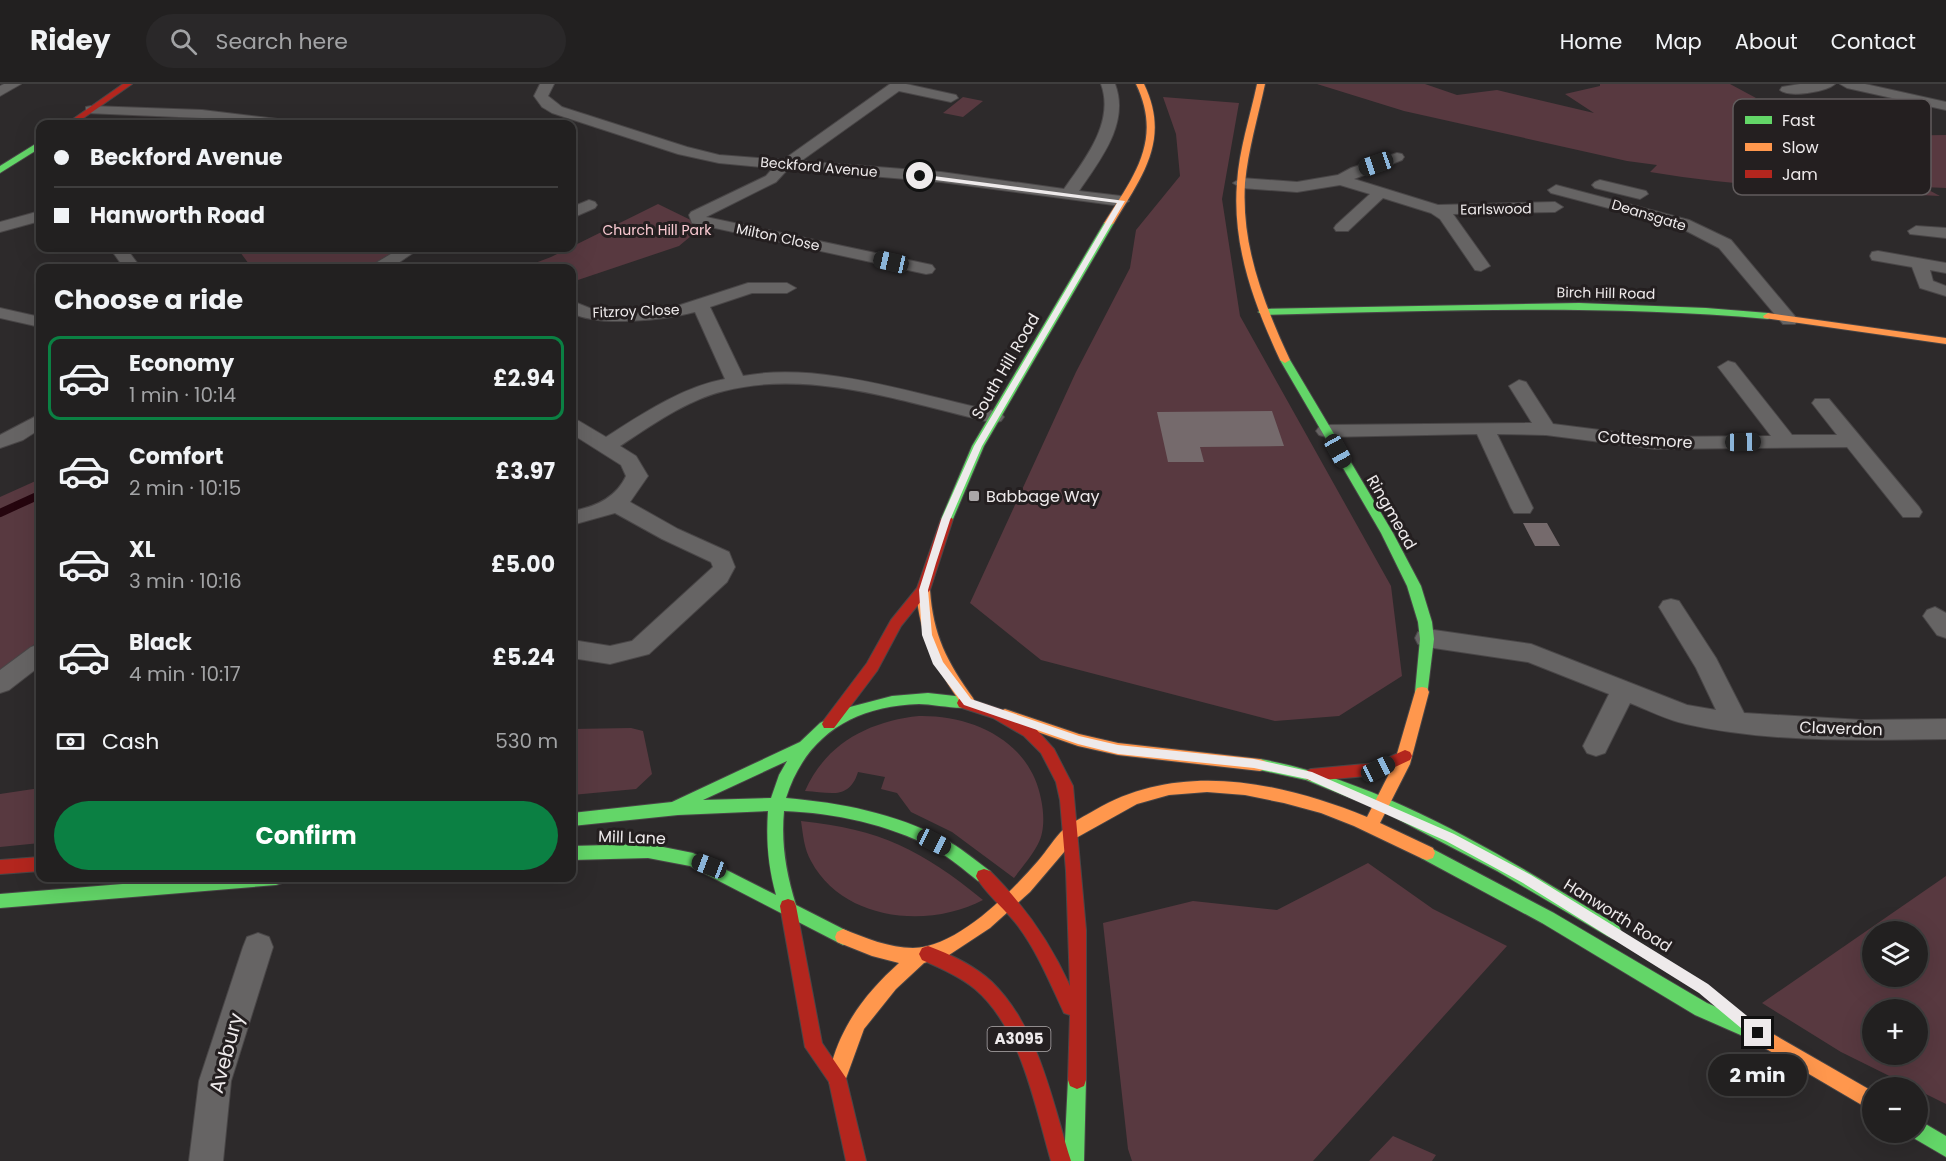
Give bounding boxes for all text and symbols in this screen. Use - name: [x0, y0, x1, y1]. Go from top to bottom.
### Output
- search box: [146, 14, 566, 68]
- text: Ridey: [30, 21, 110, 60]
- icon: search: [167, 25, 200, 58]
- text: Search here: [215, 26, 348, 57]
- text: Home: [1560, 27, 1622, 56]
- text: Map: [1655, 27, 1702, 56]
- text: About: [1735, 27, 1798, 56]
- text: Contact: [1831, 27, 1916, 56]
- legend: [1733, 99, 1931, 195]
- text: Fast: [1782, 109, 1815, 132]
- text: Slow: [1782, 136, 1819, 159]
- text: Beckford Avenue: [90, 142, 283, 173]
- car: [1356, 150, 1396, 178]
- street label: Beckford Avenue: [760, 152, 879, 182]
- route start: [906, 162, 933, 189]
- text: Jam: [1782, 163, 1818, 186]
- street label: Deansgate: [1609, 194, 1689, 236]
- street label: Earlswood: [1460, 198, 1532, 220]
- text: Hanworth Road: [90, 200, 265, 231]
- street label: Milton Close: [734, 218, 822, 256]
- park label: Church Hill Park: [603, 220, 712, 240]
- car: [871, 249, 911, 275]
- text: Choose a ride: [54, 281, 243, 318]
- street label: Birch Hill Road: [1557, 282, 1655, 304]
- street label: Fitzroy Close: [592, 299, 680, 323]
- street label: South Hill Road: [966, 309, 1045, 424]
- text: Economy: [129, 348, 234, 379]
- icon: car: [57, 351, 111, 405]
- text: £2.94: [493, 363, 555, 394]
- text: 1 min · 10:14: [129, 381, 236, 409]
- street label: Cottesmore: [1597, 425, 1693, 454]
- car: [1321, 431, 1355, 471]
- car: [1725, 433, 1761, 451]
- text: Comfort: [129, 441, 223, 472]
- icon: car: [57, 444, 111, 498]
- text: £3.97: [496, 456, 555, 487]
- street label: Ringmead: [1361, 471, 1422, 554]
- text: 2 min · 10:15: [129, 474, 241, 502]
- place label: Babbage Way: [986, 485, 1100, 508]
- marker: Babbage Way: [967, 489, 981, 503]
- text: XL: [129, 534, 155, 565]
- icon: car: [57, 537, 111, 591]
- text: £5.00: [491, 549, 555, 580]
- text: 3 min · 10:16: [129, 567, 242, 595]
- text: Black: [129, 627, 192, 658]
- icon: car: [57, 630, 111, 684]
- text: £5.24: [492, 642, 555, 673]
- text: 4 min · 10:17: [129, 660, 241, 688]
- street label: Claverdon: [1799, 716, 1883, 741]
- icon: cash: [54, 725, 87, 758]
- text: Cash: [102, 726, 159, 757]
- text: 530 m: [495, 727, 558, 755]
- car: [1358, 753, 1398, 785]
- button: Confirm: [54, 801, 558, 870]
- street label: Mill Lane: [598, 825, 666, 850]
- car: [914, 826, 954, 858]
- car: [689, 851, 729, 881]
- street label: Hanworth Road: [1559, 873, 1676, 958]
- map controls: [1862, 921, 1928, 1143]
- button: layers: [1862, 921, 1928, 987]
- button: +: [1862, 999, 1928, 1065]
- street label: Avebury: [202, 1010, 250, 1096]
- route end: [1744, 1019, 1771, 1046]
- road number: A3095: [988, 1027, 1050, 1051]
- callout: 2 min: [1708, 1054, 1808, 1096]
- text: 2 min: [1729, 1061, 1786, 1089]
- button: −: [1862, 1077, 1928, 1143]

